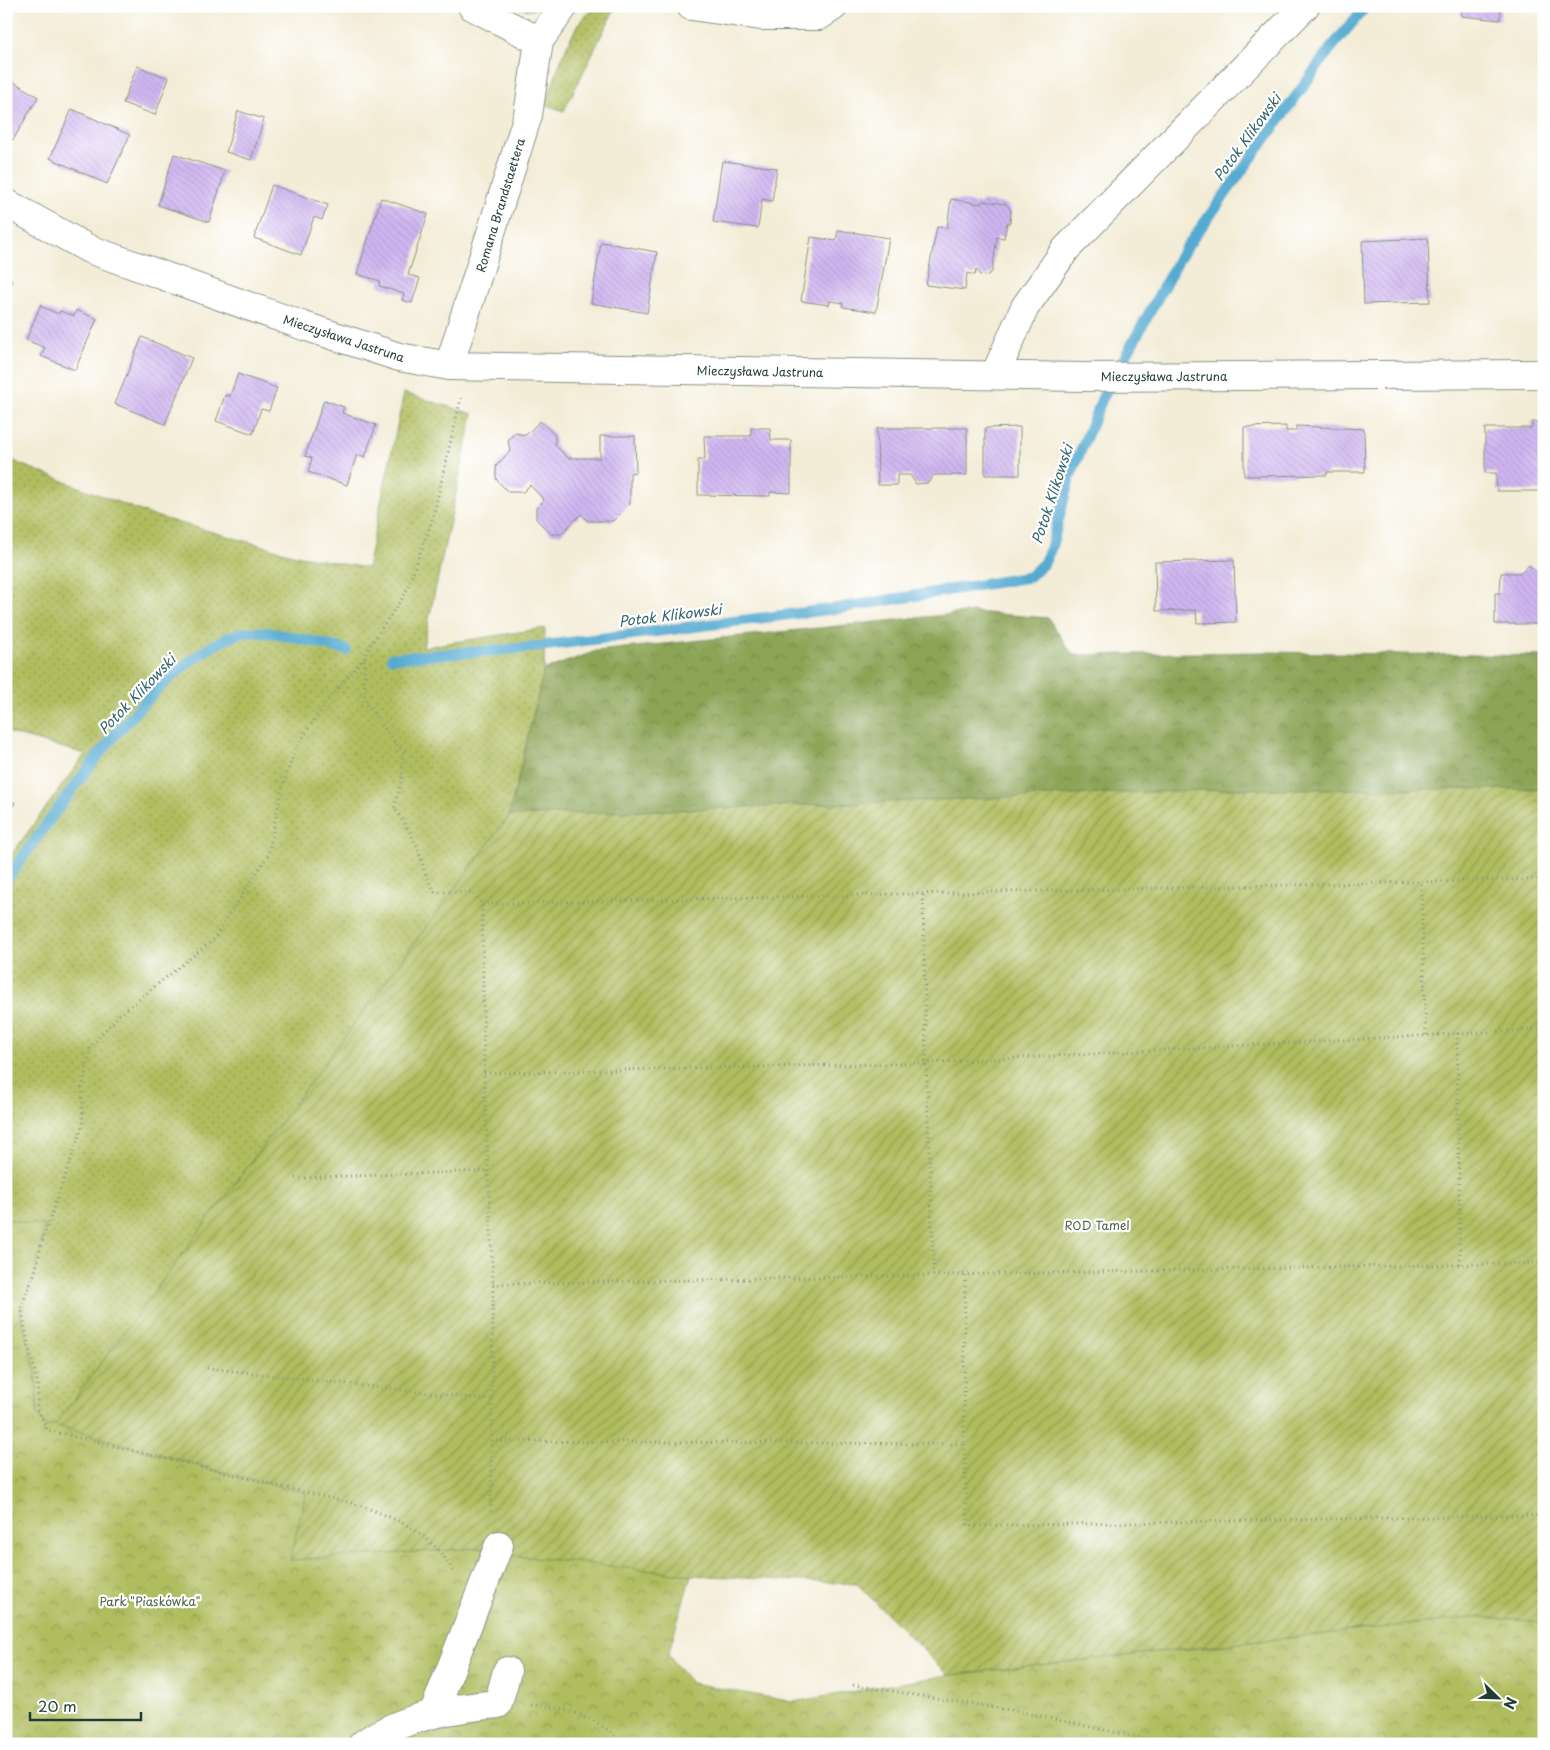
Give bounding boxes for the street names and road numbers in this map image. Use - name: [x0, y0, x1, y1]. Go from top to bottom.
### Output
- street label: Romana Brandstaettera: [471, 135, 529, 274]
- street label: Mieczysława Jastruna: [281, 310, 408, 366]
- street label: Mieczysława Jastruna: [696, 361, 824, 381]
- street label: Mieczysława Jastruna: [1101, 367, 1228, 385]

